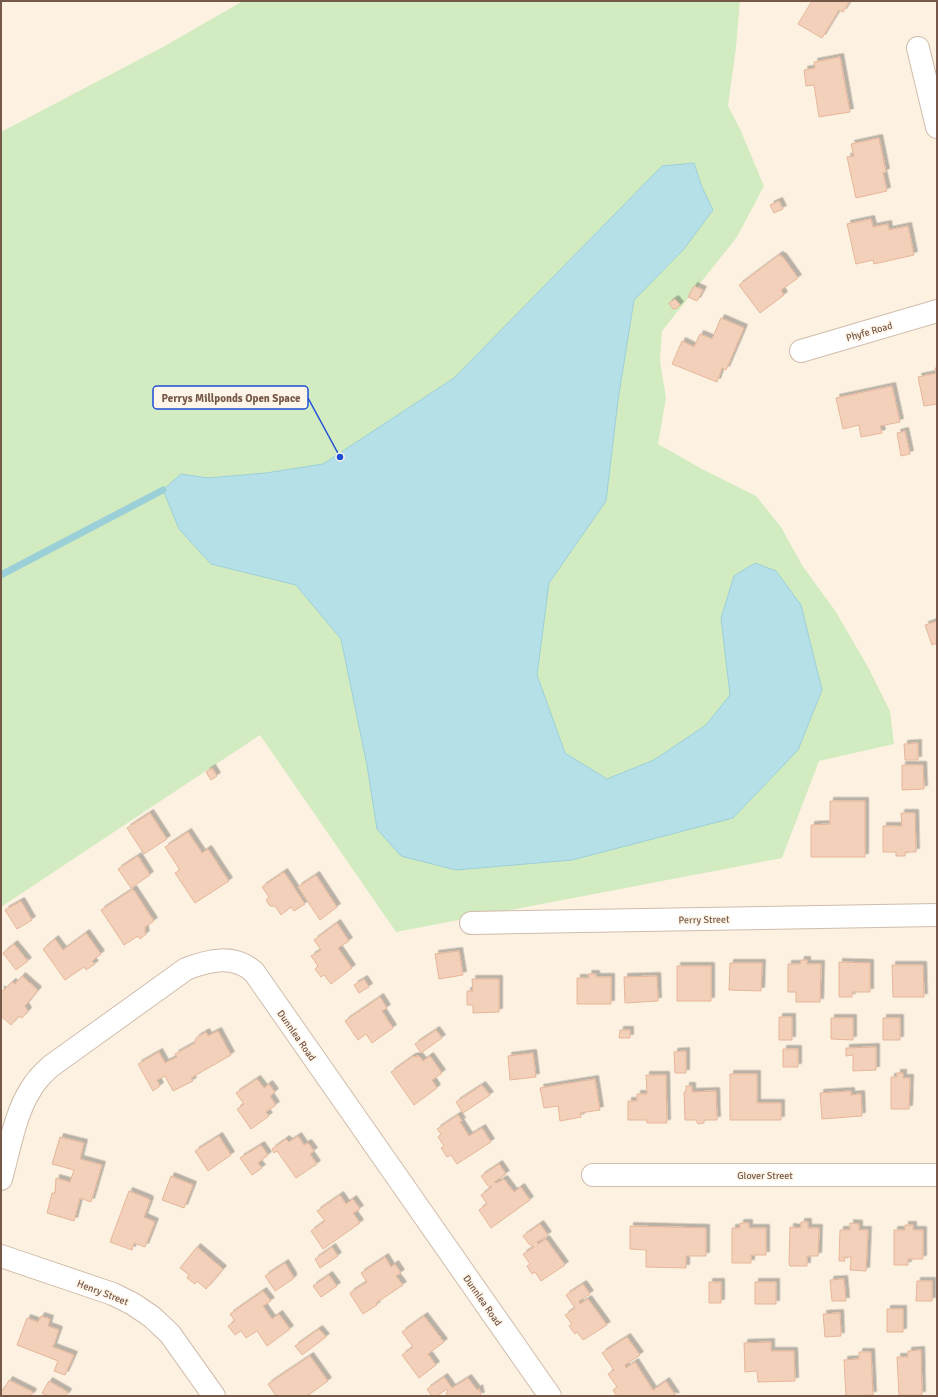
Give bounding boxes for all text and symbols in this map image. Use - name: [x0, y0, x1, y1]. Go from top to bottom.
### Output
- street label: Phyfe Road: [845, 320, 894, 344]
- callout: Perrys Millponds Open Space: [153, 386, 308, 409]
- text: Perrys Millponds Open Space: [161, 392, 301, 405]
- street label: Perry Street: [678, 914, 730, 926]
- street label: Dunnlea Road: [274, 1008, 318, 1063]
- street label: Glover Street: [737, 1170, 793, 1182]
- street label: Dunnlea Road: [460, 1273, 504, 1328]
- street label: Henry Street: [75, 1278, 130, 1308]

